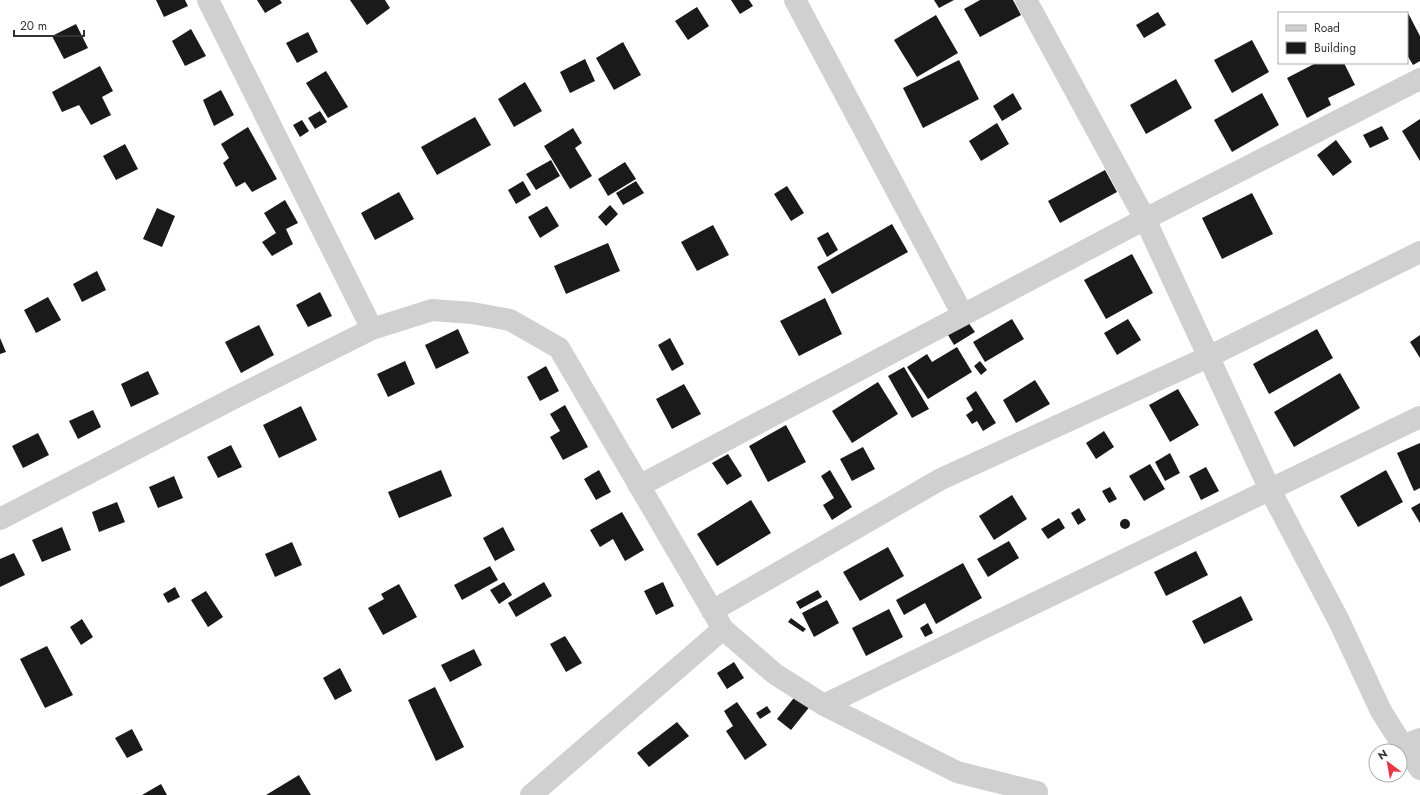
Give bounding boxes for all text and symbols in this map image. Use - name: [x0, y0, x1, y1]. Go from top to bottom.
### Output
- scale bar: [14, 12, 84, 38]
- legend: [1278, 12, 1408, 64]
- text: 20 m: [20, 17, 47, 35]
- text: Road: [1314, 19, 1340, 37]
- text: Building: [1314, 39, 1356, 57]
- north arrow: [1368, 743, 1408, 783]
- text: N: [1375, 745, 1391, 764]

